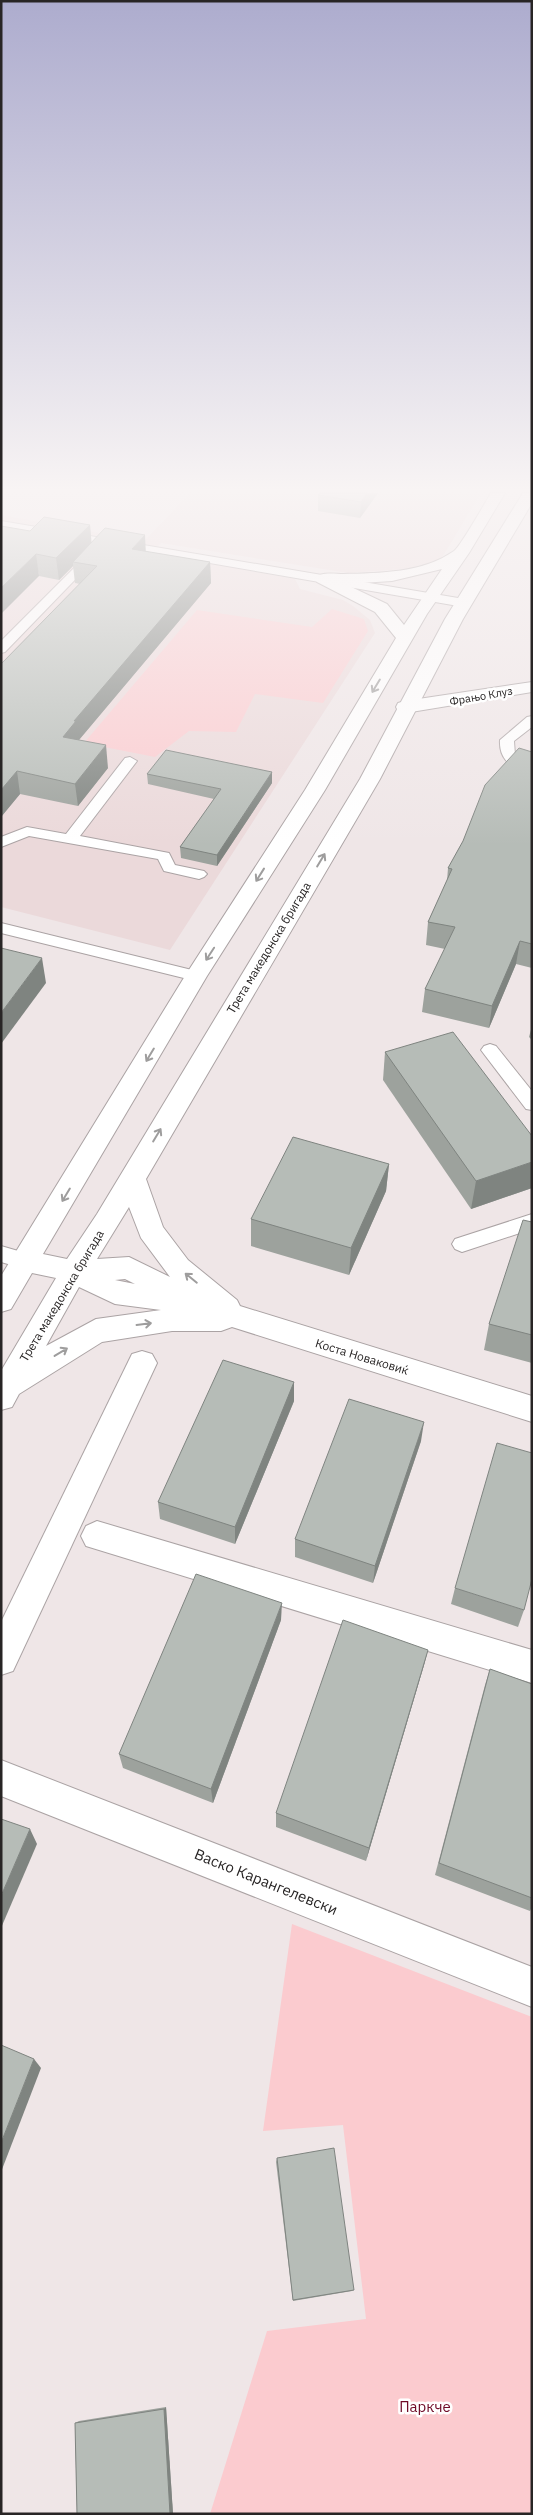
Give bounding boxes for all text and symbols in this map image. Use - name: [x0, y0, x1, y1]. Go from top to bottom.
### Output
- one-way arrow: [371, 678, 381, 692]
- street label: Фрањо Клуз: [448, 684, 514, 708]
- one-way arrow: [317, 854, 327, 868]
- one-way arrow: [255, 868, 265, 882]
- street label: Трета македонска бригада: [223, 879, 314, 1016]
- one-way arrow: [205, 946, 215, 960]
- one-way arrow: [144, 1048, 154, 1062]
- one-way arrow: [153, 1129, 163, 1143]
- one-way arrow: [61, 1187, 71, 1201]
- street label: Трета македонска бригада: [16, 1227, 107, 1364]
- one-way arrow: [185, 1273, 198, 1284]
- one-way arrow: [136, 1319, 152, 1329]
- street label: Коста Новаковиќ: [314, 1335, 411, 1378]
- one-way arrow: [53, 1346, 68, 1356]
- street label: Васко Карангелевски: [192, 1844, 341, 1919]
- park label: Паркче: [399, 2397, 451, 2416]

